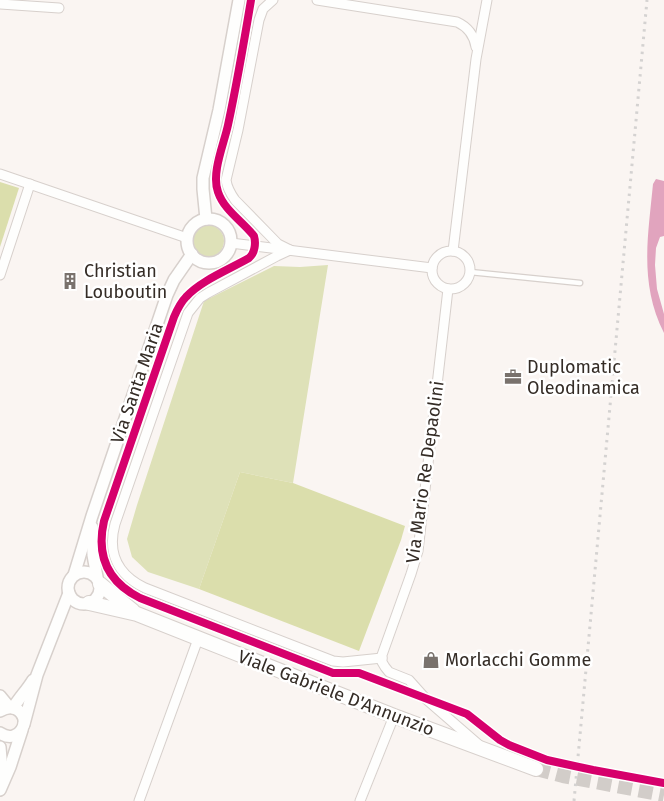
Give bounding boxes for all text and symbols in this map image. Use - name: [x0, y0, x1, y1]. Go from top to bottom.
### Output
- place label: Christian Louboutin: [84, 260, 167, 303]
- building icon: Christian Louboutin: [60, 271, 80, 291]
- street label: Via Santa Maria: [106, 320, 168, 446]
- place label: Duplomatic Oleodinamica: [527, 356, 640, 399]
- office icon: Duplomatic Oleodinamica: [503, 367, 523, 387]
- street label: Via Mario Re Depaolini: [401, 379, 449, 565]
- street label: Viale Gabriele D'Annunzio: [235, 645, 437, 741]
- place label: Morlacchi Gomme: [445, 649, 591, 671]
- shop icon: Morlacchi Gomme: [421, 650, 441, 670]

